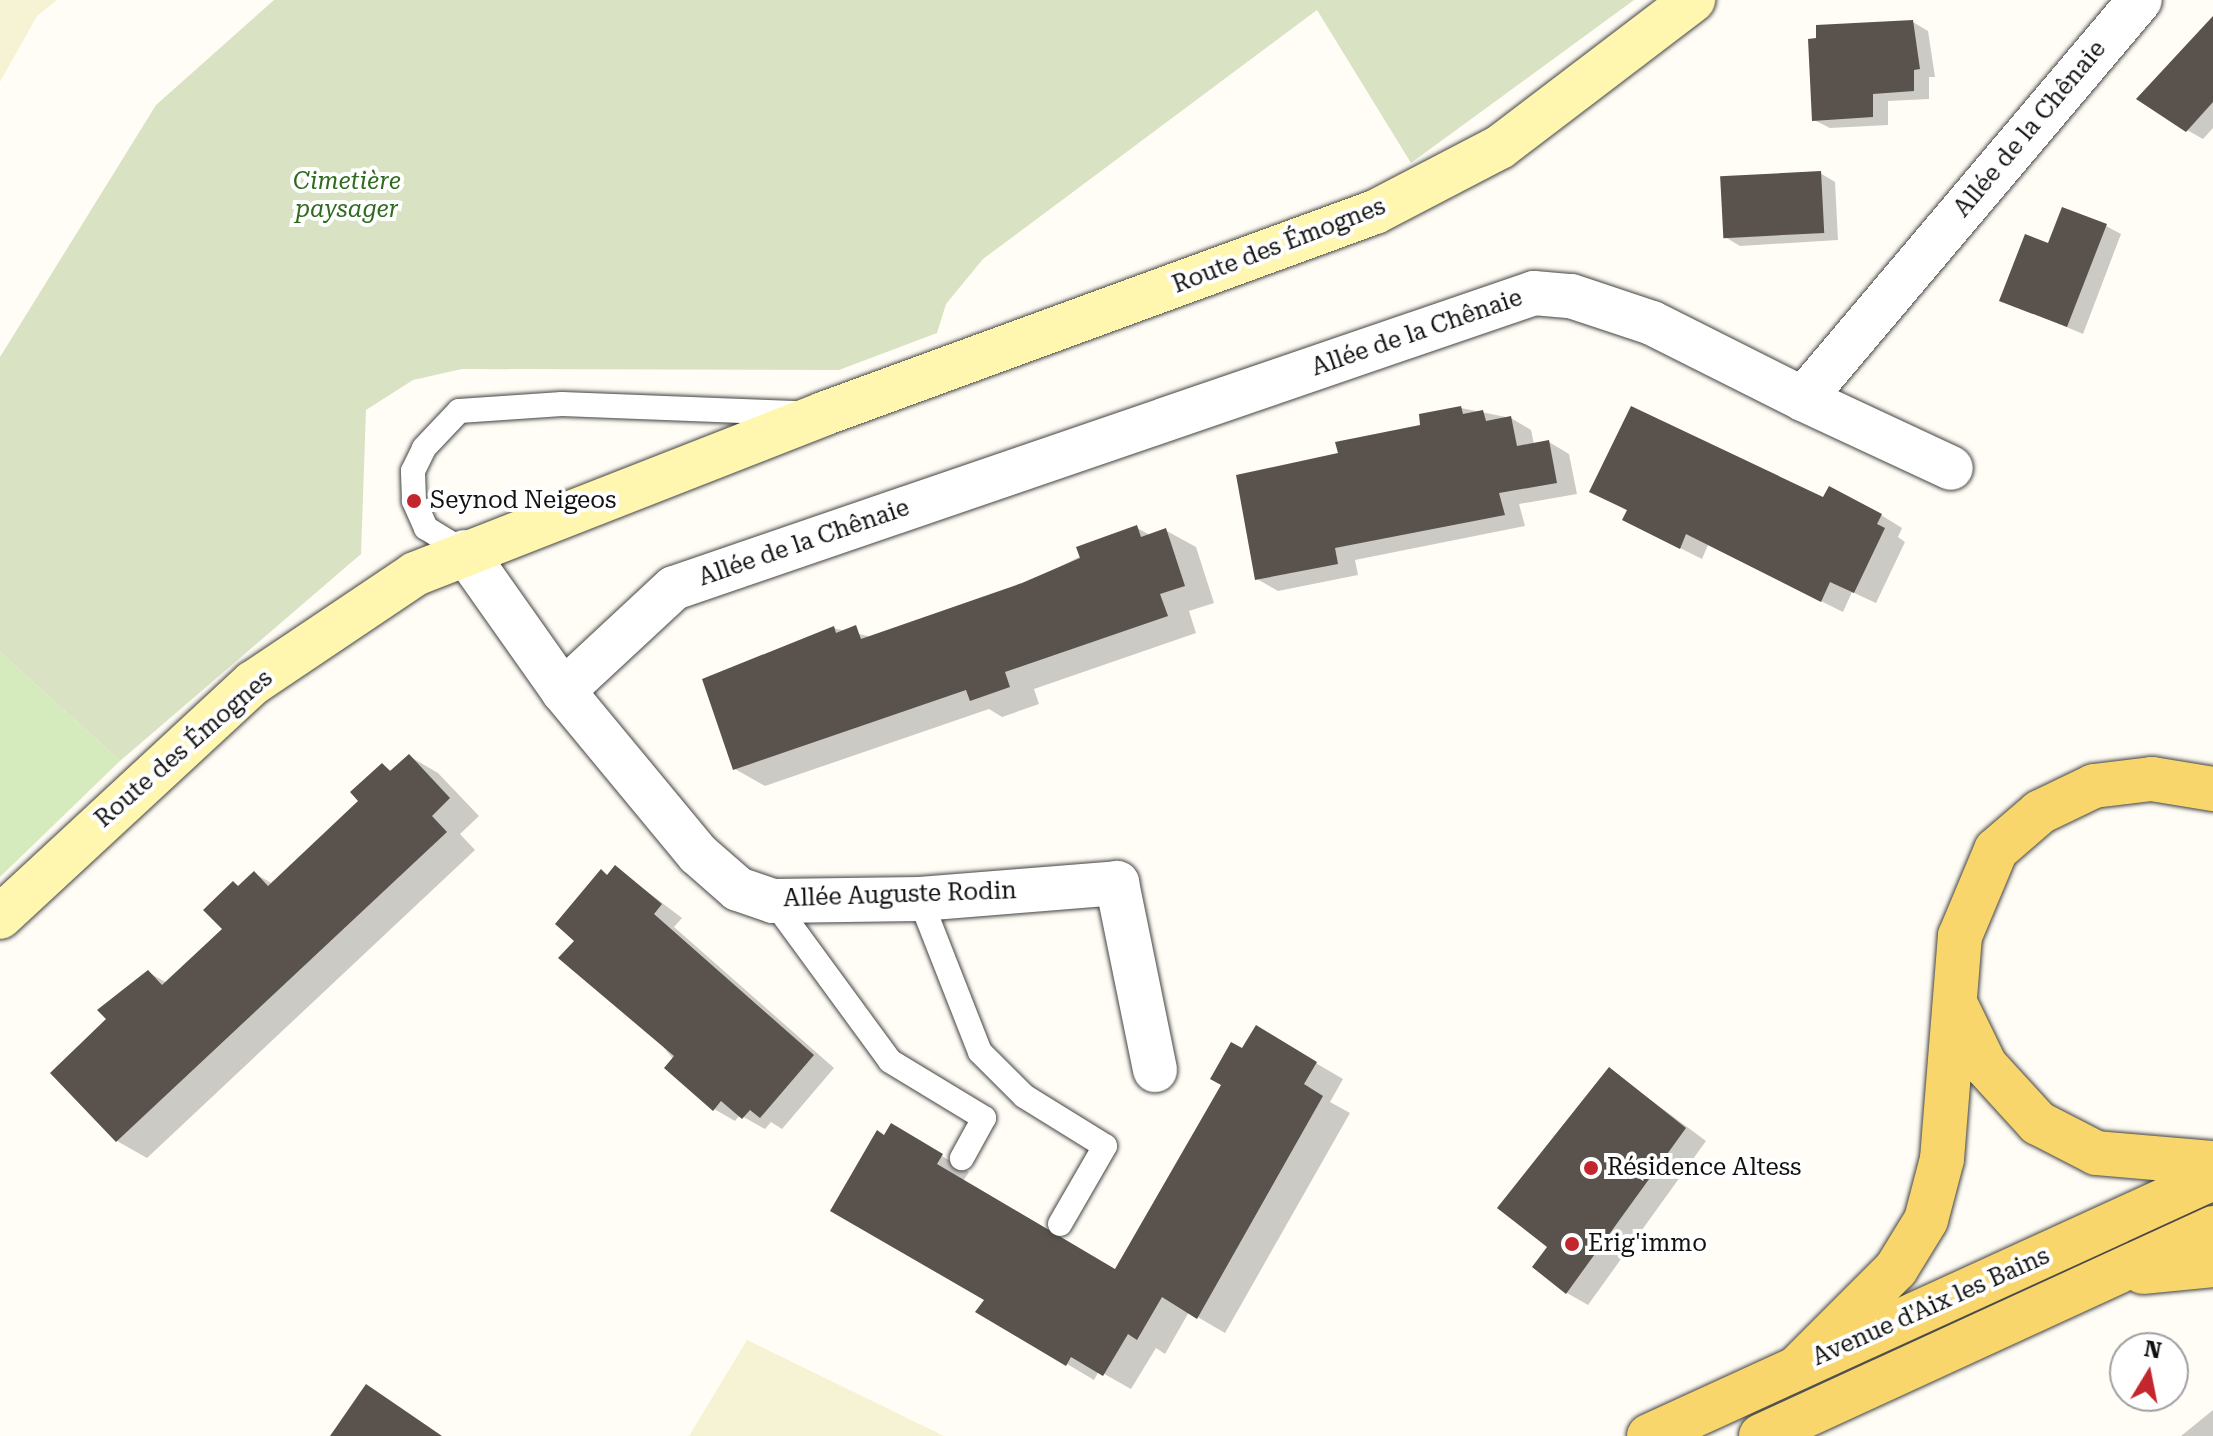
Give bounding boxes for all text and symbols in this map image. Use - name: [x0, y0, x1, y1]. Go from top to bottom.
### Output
- street label: Allée de la Chênaie: [1948, 35, 2112, 223]
- park label: Cimetière paysager: [293, 168, 401, 224]
- street label: Route des Émognes: [1169, 192, 1389, 300]
- street label: Allée de la Chênaie: [1308, 283, 1526, 383]
- place label: Seynod Neigeos: [430, 487, 616, 515]
- marker: Seynod Neigeos: [405, 492, 423, 510]
- street label: Allée de la Chênaie: [695, 493, 913, 593]
- street label: Route des Émognes: [89, 664, 279, 834]
- street label: Allée Auguste Rodin: [783, 877, 1017, 913]
- place label: Résidence Altess: [1607, 1154, 1801, 1182]
- marker: Résidence Altess: [1582, 1159, 1600, 1177]
- place label: Erig'immo: [1588, 1230, 1707, 1258]
- marker: Erig'immo: [1563, 1235, 1581, 1253]
- street label: Avenue d'Aix les Bains: [1808, 1242, 2054, 1372]
- north arrow: [2109, 1332, 2189, 1412]
- text: N: [2142, 1336, 2163, 1364]

